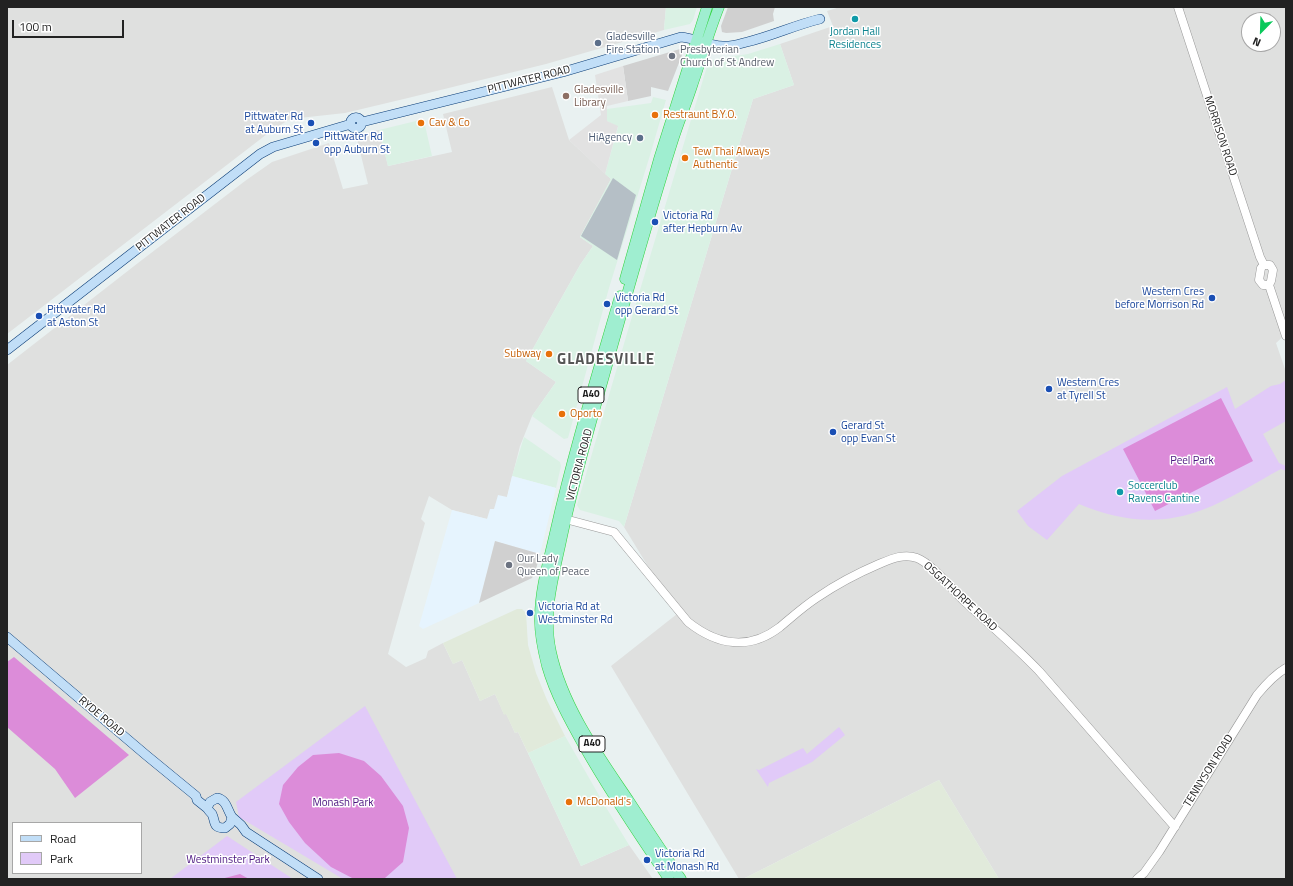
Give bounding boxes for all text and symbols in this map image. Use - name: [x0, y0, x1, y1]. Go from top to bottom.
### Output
- scale bar: [14, 12, 126, 38]
- north arrow: [1241, 12, 1281, 52]
- marker: Jordan Hall Residences: [850, 14, 860, 24]
- text: 100 m: [19, 17, 52, 36]
- place label: Jordan Hall Residences: [829, 25, 881, 51]
- place label: Gladesville Fire Station: [606, 30, 659, 56]
- text: N: [1250, 33, 1263, 51]
- marker: Gladesville Fire Station: [593, 38, 603, 48]
- place label: Presbyterian Church of St Andrew: [680, 43, 774, 69]
- marker: Presbyterian Church of St Andrew: [667, 51, 677, 61]
- street label: PITTWATER ROAD: [486, 63, 572, 97]
- place label: Gladesville Library: [574, 83, 624, 109]
- marker: Gladesville Library: [561, 91, 571, 101]
- street label: MORRISON ROAD: [1201, 94, 1239, 178]
- place label: Restraunt B.Y.O.: [663, 108, 737, 122]
- place label: Pittwater Rd at Auburn St: [244, 110, 303, 136]
- marker: Restraunt B.Y.O.: [650, 110, 660, 120]
- place label: Cav & Co: [429, 116, 470, 130]
- marker: Pittwater Rd at Auburn St: [306, 118, 316, 128]
- marker: Cav & Co: [416, 118, 426, 128]
- place label: Pittwater Rd opp Auburn St: [324, 130, 390, 156]
- place label: HiAgency: [588, 131, 632, 145]
- marker: HiAgency: [635, 133, 645, 143]
- marker: Pittwater Rd opp Auburn St: [311, 138, 321, 148]
- place label: Tew Thai Always Authentic: [693, 145, 769, 171]
- marker: Tew Thai Always Authentic: [680, 153, 690, 163]
- street label: PITTWATER ROAD: [133, 192, 209, 254]
- place label: Victoria Rd after Hepburn Av: [663, 209, 742, 235]
- marker: Victoria Rd after Hepburn Av: [650, 217, 660, 227]
- place label: Western Cres before Morrison Rd: [1115, 285, 1204, 311]
- place label: Victoria Rd opp Gerard St: [615, 291, 678, 317]
- marker: Western Cres before Morrison Rd: [1207, 293, 1217, 303]
- marker: Victoria Rd opp Gerard St: [602, 299, 612, 309]
- place label: Pittwater Rd at Aston St: [47, 303, 106, 329]
- marker: Pittwater Rd at Aston St: [34, 311, 44, 321]
- place label: Subway: [504, 347, 541, 361]
- marker: Subway: [544, 349, 554, 359]
- district label: GLADESVILLE: [557, 351, 655, 369]
- place label: Western Cres at Tyrell St: [1057, 376, 1119, 402]
- marker: Western Cres at Tyrell St: [1044, 384, 1054, 394]
- road number: A40: [578, 387, 604, 403]
- place label: Oporto: [570, 407, 602, 421]
- marker: Oporto: [557, 409, 567, 419]
- place label: Gerard St opp Evan St: [841, 419, 896, 445]
- marker: Gerard St opp Evan St: [828, 427, 838, 437]
- street label: VICTORIA ROAD: [564, 428, 596, 502]
- park label: Peel Park: [1170, 454, 1214, 468]
- place label: Soccerclub Ravens Cantine: [1128, 479, 1200, 505]
- marker: Soccerclub Ravens Cantine: [1115, 487, 1125, 497]
- place label: Our Lady Queen of Peace: [517, 552, 589, 578]
- street label: OSGATHORPE ROAD: [920, 559, 1000, 635]
- marker: Our Lady Queen of Peace: [504, 560, 514, 570]
- place label: Victoria Rd at Westminster Rd: [538, 600, 613, 626]
- marker: Victoria Rd at Westminster Rd: [525, 608, 535, 618]
- street label: RYDE ROAD: [75, 694, 127, 740]
- street label: TENNYSON ROAD: [1181, 732, 1237, 810]
- road number: A40: [579, 736, 605, 752]
- place label: McDonald's: [577, 795, 631, 809]
- park label: Monash Park: [313, 796, 373, 810]
- marker: McDonald's: [564, 797, 574, 807]
- legend: [12, 822, 142, 874]
- text: Road: [50, 829, 76, 848]
- place label: Victoria Rd at Monash Rd: [655, 847, 719, 873]
- text: Park: [50, 849, 73, 868]
- park label: Westminster Park: [186, 853, 270, 867]
- marker: Victoria Rd at Monash Rd: [642, 855, 652, 865]

